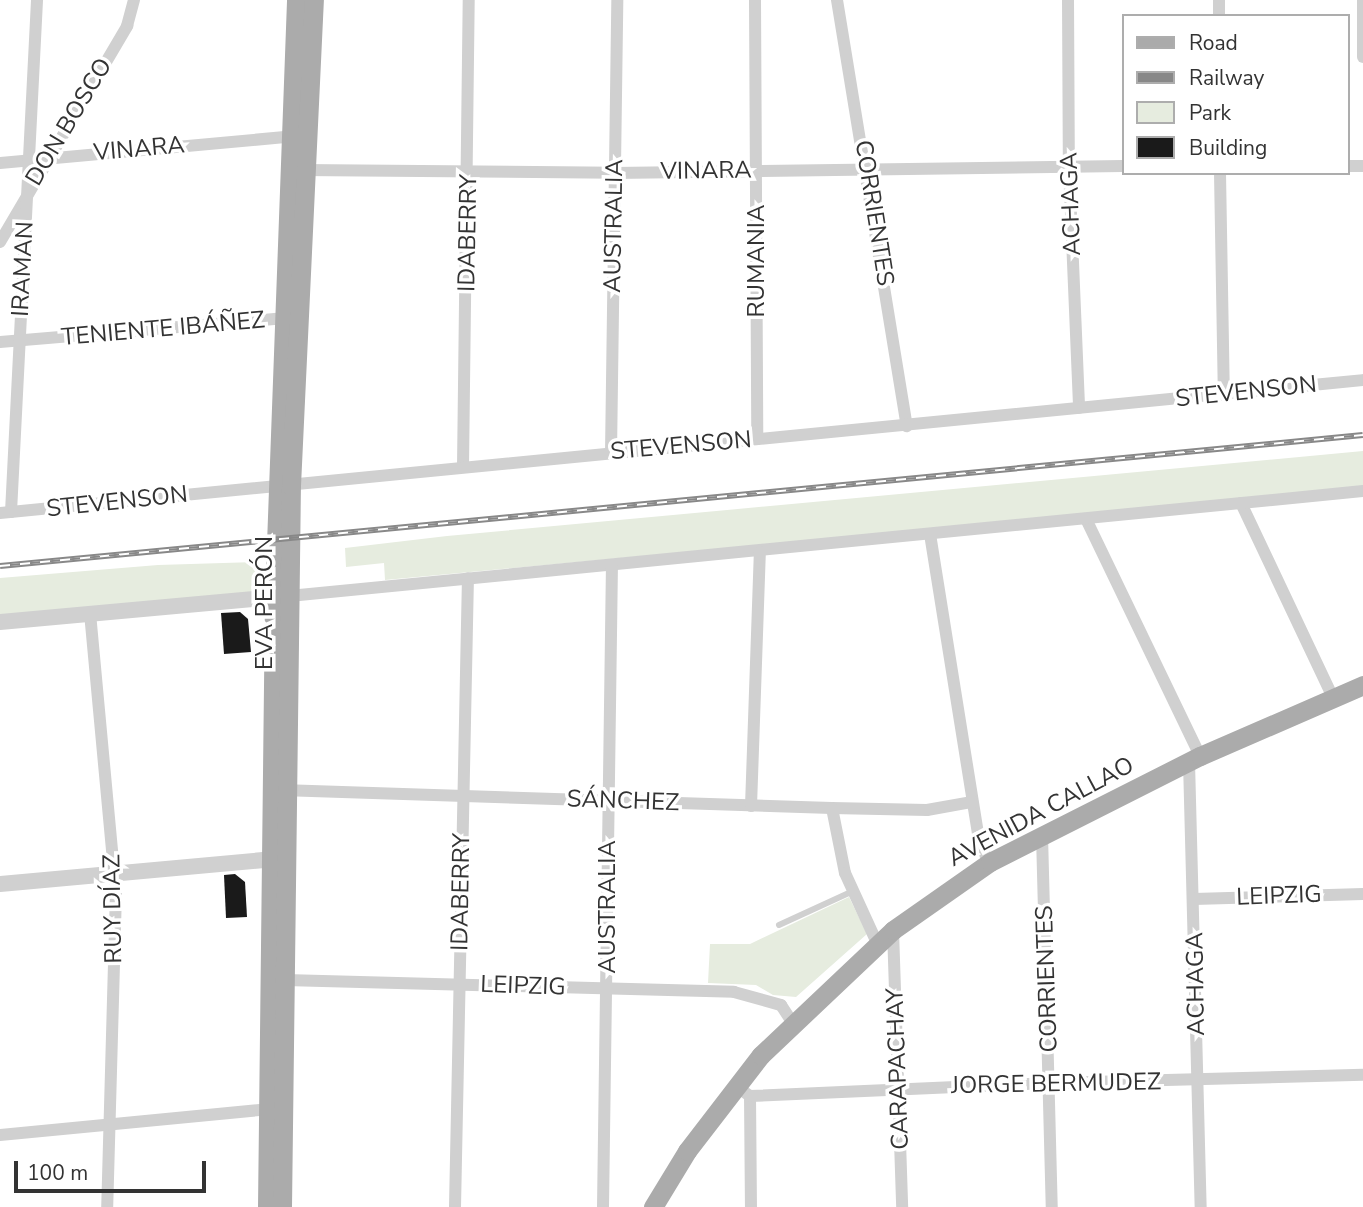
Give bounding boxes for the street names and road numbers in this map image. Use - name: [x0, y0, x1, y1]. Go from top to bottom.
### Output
- street label: DON BOSCO: [20, 53, 118, 191]
- street label: VINARA: [92, 131, 186, 167]
- street label: CORRIENTES: [848, 138, 900, 288]
- street label: ACHAGA: [1055, 152, 1087, 256]
- street label: VINARA: [660, 156, 752, 186]
- street label: AUSTRALIA: [598, 159, 630, 293]
- street label: IDABERRY: [453, 174, 483, 292]
- street label: RUMANIA: [743, 205, 771, 317]
- street label: IRAMAN: [6, 221, 40, 317]
- street label: TENIENTE IBÁÑEZ: [60, 306, 266, 352]
- street label: STEVENSON: [1174, 370, 1318, 414]
- street label: STEVENSON: [609, 425, 753, 467]
- street label: STEVENSON: [45, 480, 189, 524]
- street label: EVA PERÓN: [251, 536, 279, 670]
- street label: AVENIDA CALLAO: [943, 751, 1139, 873]
- street label: SÁNCHEZ: [566, 785, 680, 817]
- street label: IDABERRY: [446, 833, 476, 951]
- street label: AUSTRALIA: [594, 840, 622, 974]
- street label: RUY DÍAZ: [98, 854, 128, 964]
- street label: LEIPZIG: [1236, 880, 1322, 912]
- street label: CORRIENTES: [1030, 905, 1064, 1053]
- street label: ACHAGA: [1181, 932, 1211, 1036]
- street label: LEIPZIG: [480, 970, 566, 1002]
- street label: CARAPACHAY: [881, 988, 915, 1150]
- street label: JORGE BERMUDEZ: [951, 1068, 1161, 1100]

